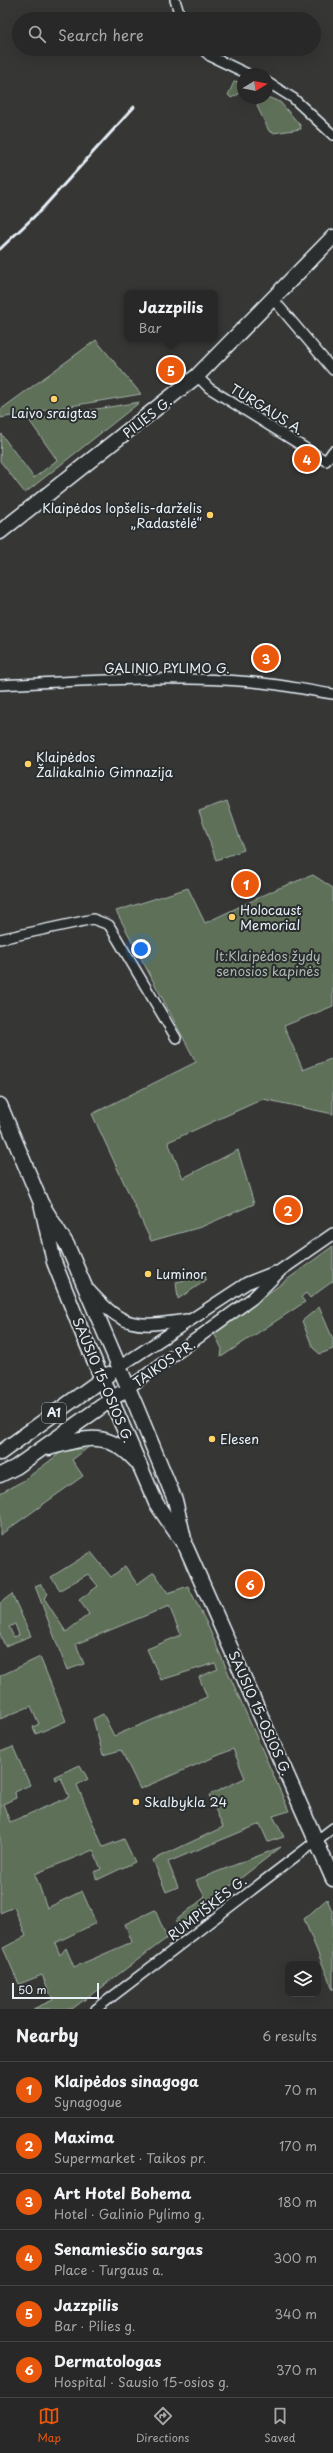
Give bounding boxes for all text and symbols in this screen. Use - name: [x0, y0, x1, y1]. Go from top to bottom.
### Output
- search box: [12, 12, 321, 56]
- icon: search: [26, 23, 48, 45]
- text: Search here: [58, 23, 144, 46]
- north arrow: [237, 68, 273, 104]
- popup: [124, 290, 218, 342]
- text: Jazzpilis: [139, 295, 203, 318]
- text: Bar: [139, 318, 161, 337]
- pin: 5: [158, 355, 184, 385]
- street label: TURGAUS A.: [227, 378, 308, 439]
- street label: PILIES G.: [118, 391, 175, 442]
- marker: Laivo sraigtas: [49, 394, 59, 404]
- place label: Laivo sraigtas: [11, 403, 97, 422]
- pin: 4: [294, 444, 320, 474]
- place label: Klaipėdos lopšelis-darželis „Radastėlė“: [42, 498, 203, 532]
- marker: Klaipėdos lopšelis-darželis „Radastėlė“: [205, 510, 215, 520]
- pin: 3: [253, 643, 279, 673]
- street label: GALINIO PYLIMO G.: [104, 658, 230, 677]
- place label: Klaipėdos Žaliakalnio Gimnazija: [36, 747, 174, 781]
- marker: Klaipėdos Žaliakalnio Gimnazija: [23, 759, 33, 769]
- pin: 1: [233, 869, 259, 899]
- place label: Holocaust Memorial: [240, 900, 302, 934]
- marker: Holocaust Memorial: [227, 912, 237, 922]
- your location: [131, 939, 151, 959]
- park label: lt:Klaipėdos žydų senosios kapinės: [215, 946, 321, 980]
- pin: 2: [275, 1195, 301, 1225]
- place label: Luminor: [156, 1264, 207, 1283]
- marker: Luminor: [143, 1269, 153, 1279]
- street label: SAUSIO 15-OSIOS G.: [68, 1314, 139, 1446]
- street label: TAIKOS PR.: [129, 1334, 199, 1391]
- road number: A1: [42, 1403, 66, 1423]
- place label: Elesen: [220, 1429, 259, 1448]
- marker: Elesen: [207, 1434, 217, 1444]
- pin: 6: [237, 1569, 263, 1599]
- street label: SAUSIO 15-OSIOS G.: [224, 1647, 297, 1778]
- place label: Skalbykla 24: [144, 1792, 227, 1811]
- marker: Skalbykla 24: [131, 1797, 141, 1807]
- street label: RUMPIŠKĖS G.: [163, 1871, 250, 1944]
- map controls: [285, 1961, 321, 1997]
- button: layers: [285, 1961, 321, 1997]
- scale bar: [12, 1981, 99, 2000]
- text: 50 m: [18, 1981, 47, 1998]
- text: Nearby: [16, 2022, 78, 2048]
- text: 6 results: [262, 2026, 317, 2045]
- text: Klaipėdos sinagoga: [54, 2069, 199, 2092]
- text: 1: [26, 2080, 32, 2099]
- text: 70 m: [284, 2080, 317, 2099]
- text: Synagogue: [54, 2092, 122, 2111]
- text: Maxima: [54, 2125, 114, 2148]
- text: 2: [24, 2136, 34, 2155]
- text: 170 m: [279, 2136, 317, 2155]
- text: Supermarket · Taikos pr.: [54, 2148, 206, 2167]
- text: Art Hotel Bohema: [54, 2181, 191, 2204]
- text: 3: [25, 2192, 33, 2211]
- text: 180 m: [278, 2192, 317, 2211]
- text: Hotel · Galinio Pylimo g.: [54, 2204, 205, 2223]
- text: Senamiesčio sargas: [54, 2237, 203, 2260]
- text: 4: [25, 2248, 33, 2267]
- text: 300 m: [273, 2248, 317, 2267]
- text: Place · Turgaus a.: [54, 2260, 164, 2279]
- text: Jazzpilis: [54, 2293, 118, 2316]
- text: 5: [25, 2304, 33, 2323]
- text: 340 m: [274, 2304, 317, 2323]
- text: Bar · Pilies g.: [54, 2316, 135, 2335]
- text: Dermatologas: [54, 2349, 161, 2372]
- text: 6: [24, 2360, 34, 2379]
- text: 370 m: [276, 2360, 317, 2379]
- text: Hospital · Sausio 15-osios g.: [54, 2372, 229, 2391]
- tab: Map: [37, 2405, 61, 2446]
- tab: Directions: [136, 2405, 189, 2446]
- tab: Saved: [264, 2405, 296, 2446]

